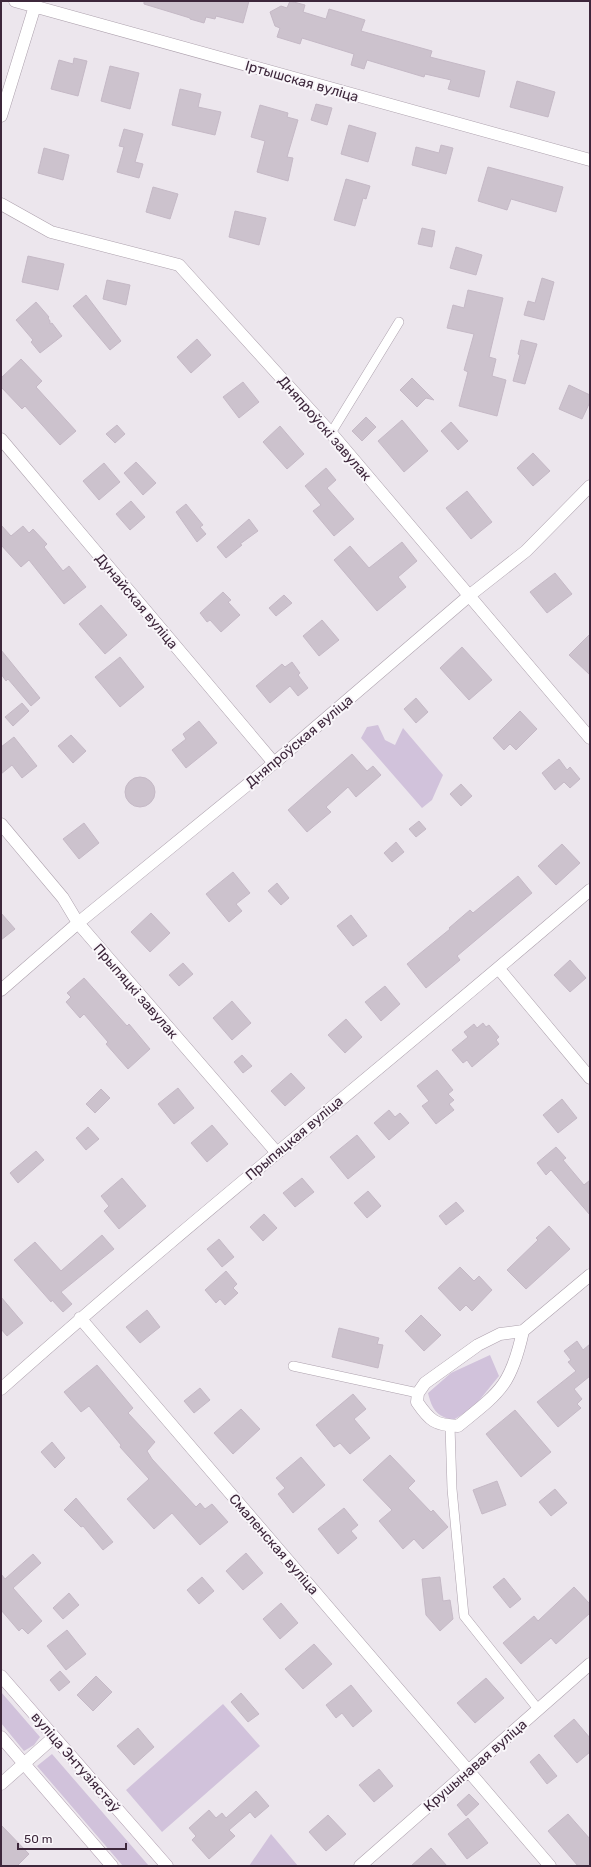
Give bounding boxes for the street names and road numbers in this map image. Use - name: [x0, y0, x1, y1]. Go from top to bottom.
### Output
- street label: Іртышская вуліца: [243, 57, 361, 106]
- street label: Дняпроўскі завулак: [274, 372, 375, 485]
- street label: Дунайская вуліца: [92, 550, 181, 653]
- street label: Дняпроўская вуліца: [242, 692, 356, 791]
- street label: Прыпяцкі завулак: [90, 940, 182, 1043]
- street label: Прыпяцкая вуліца: [242, 1093, 347, 1184]
- street label: Смаленская вуліца: [225, 1490, 322, 1598]
- street label: вуліца Энтузіястаў: [27, 1709, 124, 1816]
- street label: Крушынавая вуліца: [420, 1716, 531, 1815]

